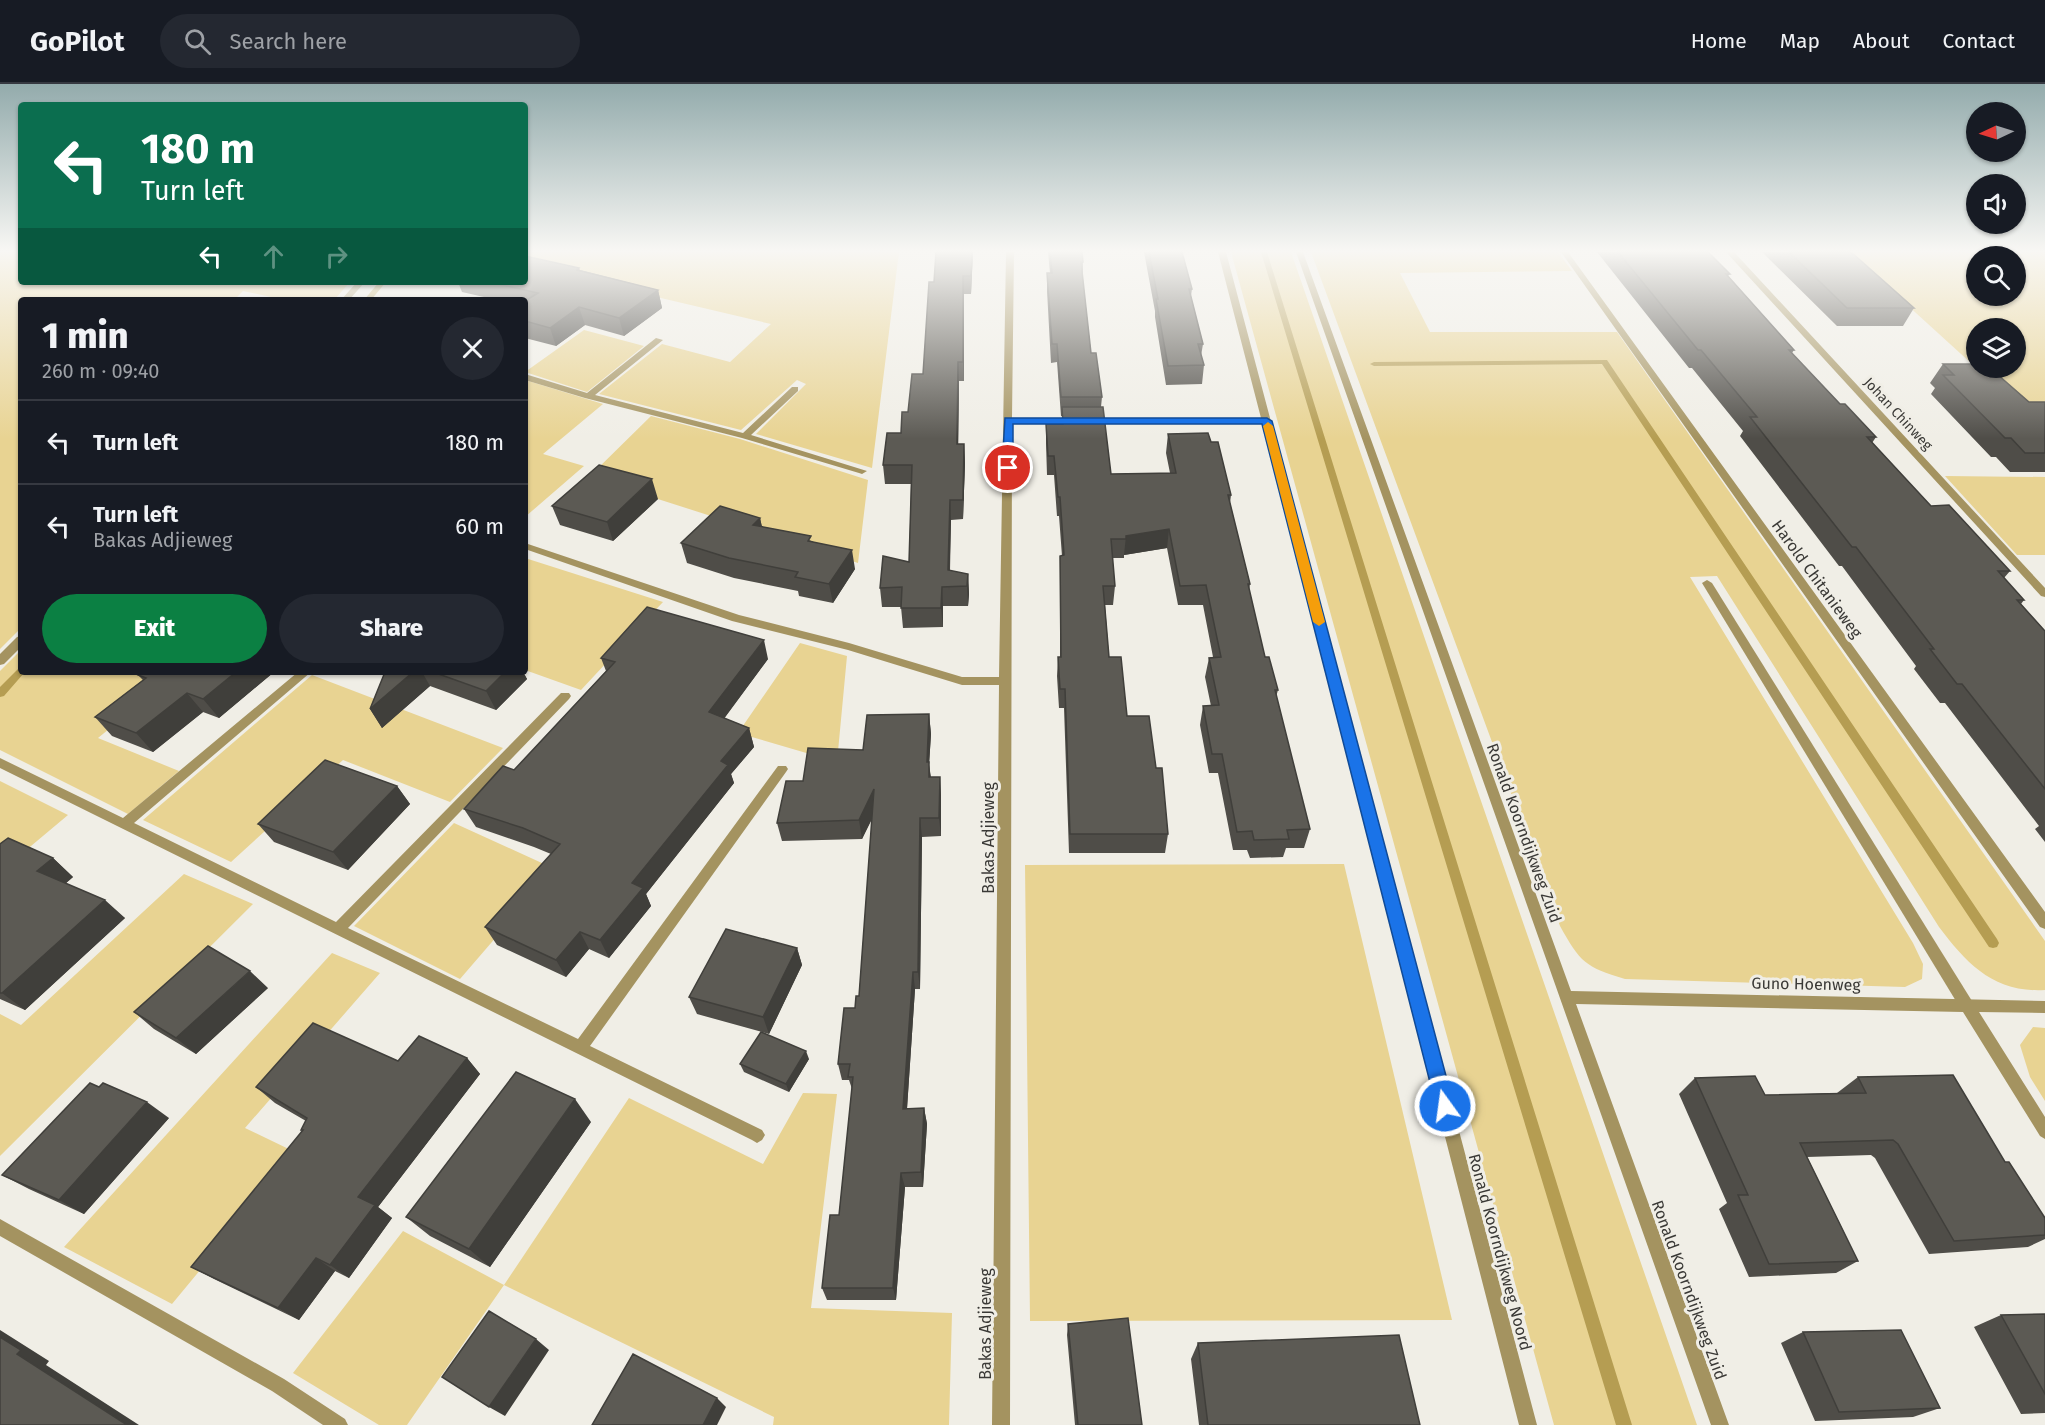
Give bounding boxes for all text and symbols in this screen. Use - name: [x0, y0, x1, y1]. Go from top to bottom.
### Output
- search box: [160, 14, 580, 68]
- text: GoPilot: [30, 25, 124, 58]
- icon: search: [181, 25, 214, 58]
- text: Search here: [229, 28, 347, 55]
- text: Home: [1691, 28, 1747, 54]
- text: Map: [1780, 28, 1820, 54]
- text: About: [1853, 28, 1910, 54]
- text: Contact: [1943, 28, 2015, 54]
- north arrow: [1966, 102, 2026, 162]
- map controls: [1966, 102, 2026, 378]
- text: 180 m: [141, 124, 255, 174]
- icon: left: [42, 126, 120, 204]
- button: sound: [1966, 174, 2026, 234]
- text: Turn left: [141, 175, 244, 207]
- icon: left: [194, 240, 227, 273]
- icon: ahead: [257, 240, 290, 273]
- icon: right: [320, 240, 353, 273]
- button: search: [1966, 246, 2026, 306]
- text: 1 min: [42, 314, 128, 358]
- button: close: [441, 317, 504, 380]
- button: layers: [1966, 318, 2026, 378]
- text: 260 m · 09:40: [42, 359, 160, 383]
- street label: Johan Chinweg: [1860, 374, 1936, 454]
- icon: left: [42, 426, 75, 459]
- text: Turn left: [93, 429, 178, 456]
- text: 180 m: [445, 429, 504, 456]
- pin: [982, 442, 1033, 493]
- icon: arrive: [991, 451, 1024, 484]
- text: Turn left: [93, 501, 178, 528]
- icon: left: [42, 510, 75, 543]
- text: 60 m: [455, 513, 504, 540]
- street label: Harold Chitanieweg: [1768, 516, 1867, 642]
- text: Bakas Adjieweg: [93, 528, 233, 552]
- button: Exit: [42, 594, 267, 663]
- button: Share: [279, 594, 504, 663]
- street label: Ronald Koorndijkweg Zuid: [1483, 741, 1565, 925]
- street label: Bakas Adjieweg: [979, 782, 998, 894]
- street label: Guno Hoenweg: [1751, 974, 1861, 994]
- position arrow: [1413, 1074, 1477, 1138]
- street label: Ronald Koorndijkweg Noord: [1465, 1152, 1535, 1352]
- street label: Ronald Koorndijkweg Zuid: [1648, 1198, 1730, 1382]
- street label: Bakas Adjieweg: [976, 1268, 995, 1380]

